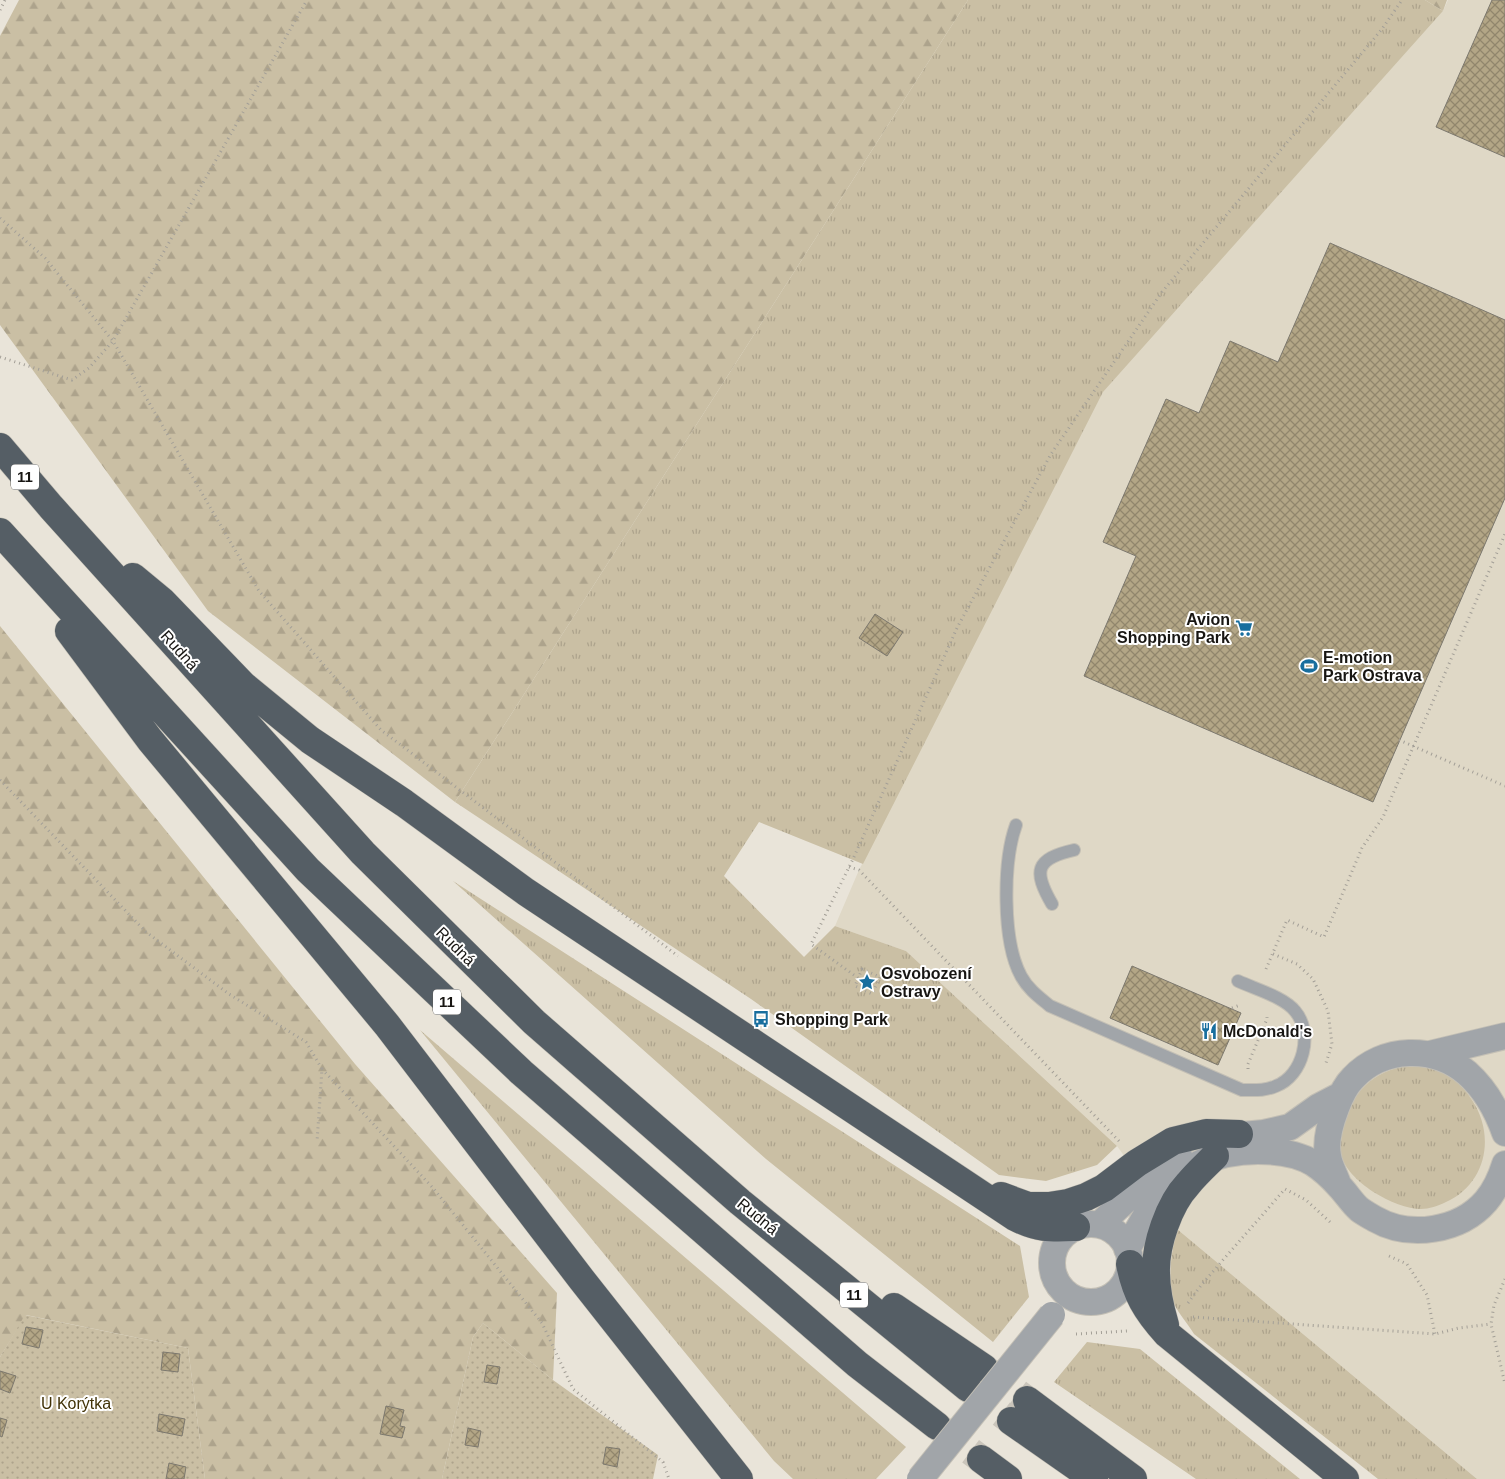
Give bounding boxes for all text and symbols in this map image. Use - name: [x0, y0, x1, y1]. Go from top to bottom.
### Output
- road number: 11: [11, 464, 39, 490]
- place label: Avion Shopping Park: [1117, 611, 1230, 646]
- supermarket icon: Avion Shopping Park: [1234, 618, 1254, 638]
- street label: Rudná: [158, 627, 202, 674]
- place label: E-motion Park Ostrava: [1323, 649, 1422, 684]
- sports icon: E-motion Park Ostrava: [1299, 656, 1319, 676]
- street label: Rudná: [433, 924, 478, 969]
- place label: Osvobození Ostravy: [881, 965, 972, 1000]
- place icon: Osvobození Ostravy: [857, 972, 877, 992]
- road number: 11: [433, 990, 461, 1014]
- bus stop icon: Shopping Park: [751, 1009, 771, 1029]
- place label: Shopping Park: [775, 1011, 888, 1028]
- restaurant icon: McDonald's: [1199, 1021, 1219, 1041]
- place label: McDonald's: [1223, 1023, 1312, 1040]
- street label: Rudná: [734, 1195, 781, 1238]
- road number: 11: [840, 1282, 868, 1308]
- park label: U Korýtka: [41, 1395, 111, 1412]

